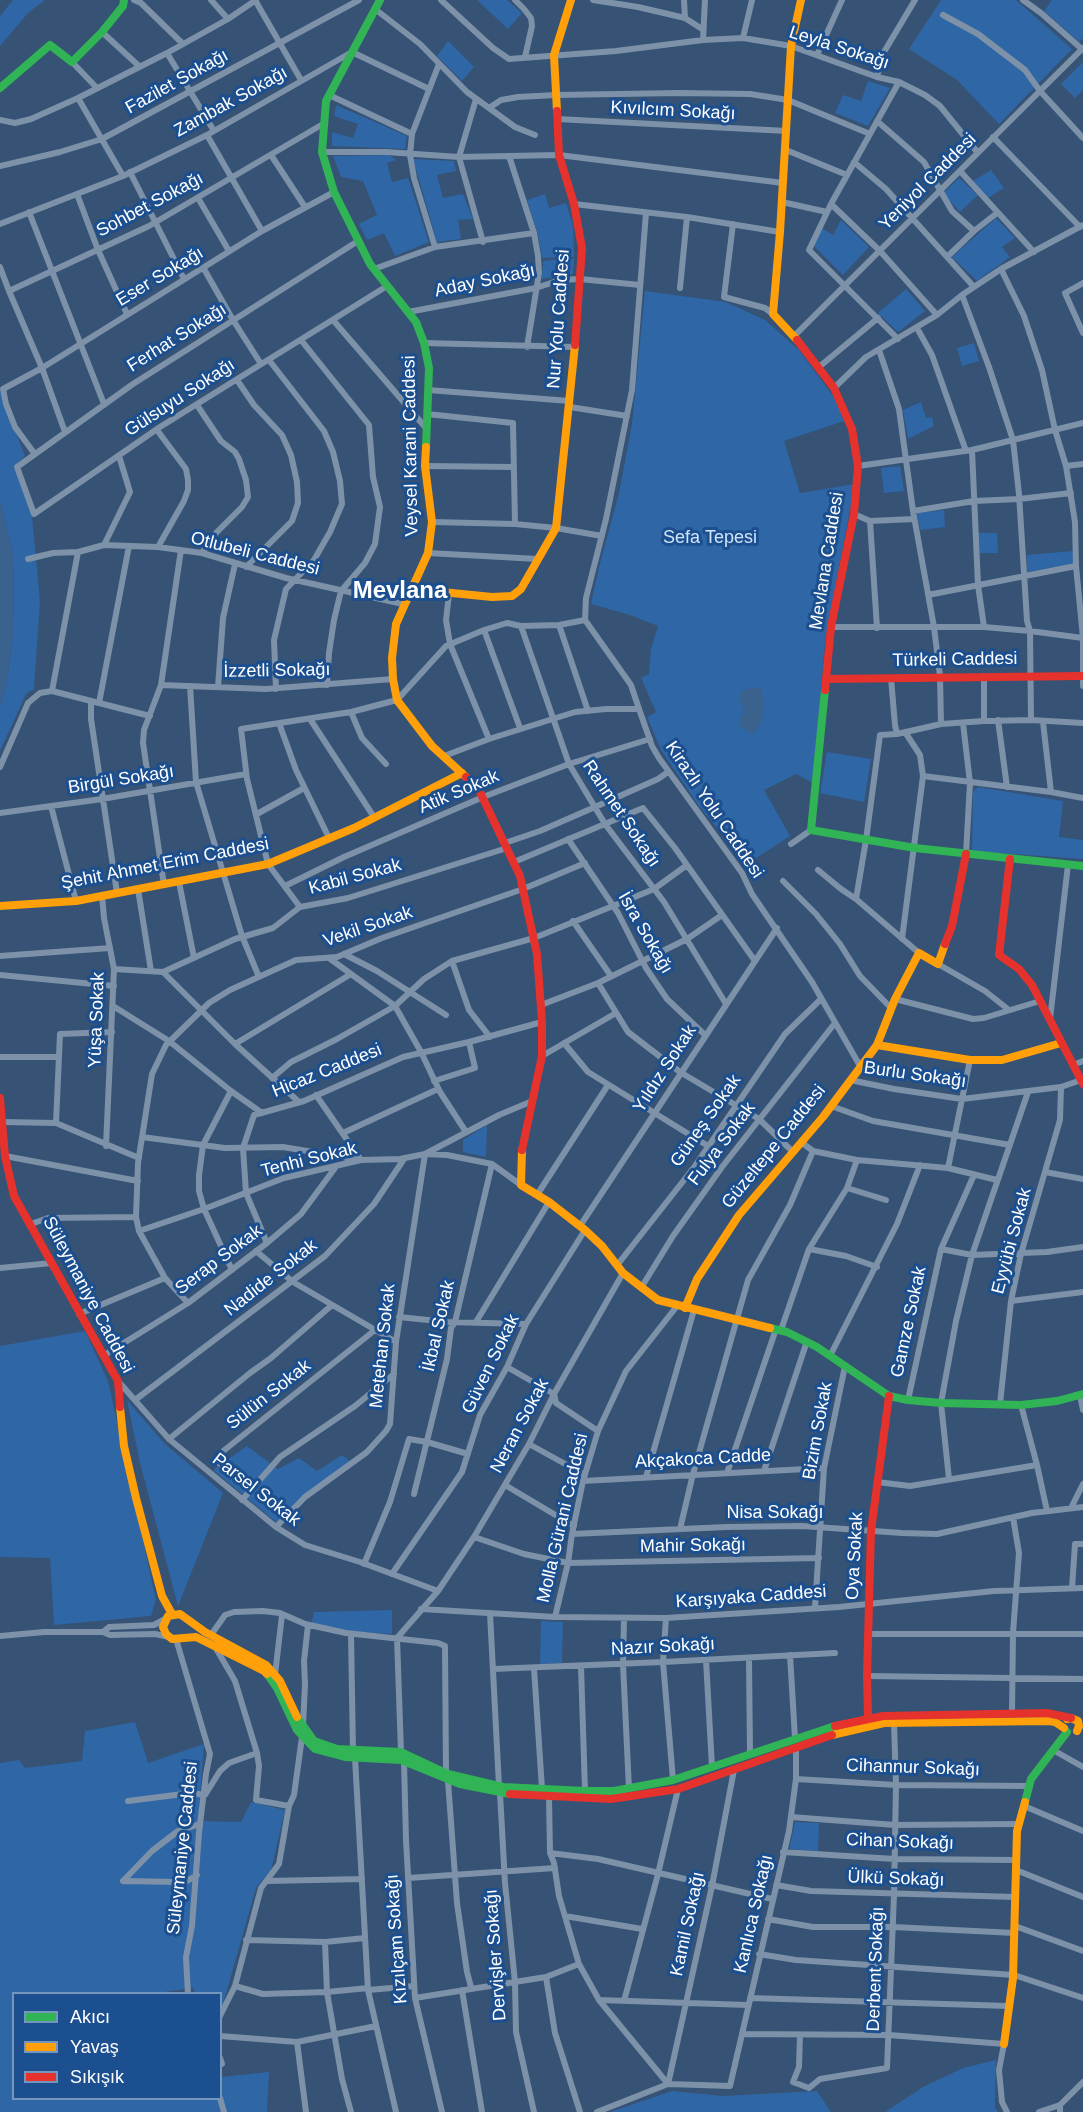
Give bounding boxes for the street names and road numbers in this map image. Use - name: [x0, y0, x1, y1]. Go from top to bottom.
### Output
- street label: Leyla Sokağı: [786, 22, 892, 74]
- street label: Fazilet Sokağı: [122, 45, 232, 119]
- street label: Zambak Sokağı: [171, 62, 291, 142]
- street label: Kıvılcım Sokağı: [610, 97, 736, 125]
- street label: Yeniyol Caddesi: [875, 129, 981, 235]
- street label: Sohbet Sokağı: [93, 168, 207, 242]
- street label: Eser Sokağı: [112, 242, 208, 312]
- street label: Nur Yolu Caddesi: [543, 249, 575, 389]
- street label: Aday Sokağı: [433, 260, 537, 302]
- street label: Ferhat Sokağı: [123, 299, 231, 377]
- street label: Gülsuyu Sokağı: [121, 354, 239, 442]
- street label: Veysel Karani Caddesi: [399, 355, 423, 537]
- street label: Mevlana Caddesi: [805, 491, 849, 631]
- street label: Otlubeli Caddesi: [188, 528, 322, 580]
- street label: Türkeli Caddesi: [892, 648, 1018, 672]
- street label: İzzetli Sokağı: [223, 659, 331, 683]
- street label: Kirazlı Yolu Caddesi: [660, 737, 768, 883]
- street label: Rahmet Sokağı: [577, 757, 665, 871]
- street label: Birgül Sokağı: [66, 761, 176, 799]
- street label: Atik Sokak: [416, 765, 502, 819]
- street label: Şehit Ahmet Erim Caddesi: [59, 833, 271, 895]
- street label: Kabil Sokak: [306, 854, 404, 900]
- street label: İsra Sokağı: [613, 888, 677, 978]
- street label: Vekil Sokak: [320, 902, 416, 952]
- street label: Yüşa Sokak: [85, 972, 109, 1068]
- street label: Yıldız Sokak: [629, 1021, 701, 1117]
- street label: Hicaz Caddesi: [269, 1039, 385, 1103]
- street label: Burlu Sokağı: [862, 1057, 968, 1093]
- street label: Güneş Sokak: [666, 1071, 746, 1171]
- street label: Güzeltepe Caddesi: [717, 1081, 831, 1213]
- street label: Fulya Sokak: [684, 1098, 760, 1190]
- street label: Tenhi Sokak: [259, 1138, 359, 1182]
- street label: Eyyübi Sokak: [987, 1186, 1037, 1296]
- street label: Süleymaniye Caddesi: [38, 1213, 138, 1377]
- street label: Serap Sokak: [171, 1220, 267, 1300]
- street label: Nadide Sokak: [220, 1235, 322, 1321]
- street label: Gamze Sokak: [887, 1264, 931, 1380]
- street label: İkbal Sokak: [418, 1278, 460, 1374]
- street label: Metehan Sokak: [366, 1283, 400, 1409]
- street label: Güven Sokak: [458, 1311, 524, 1417]
- street label: Sülün Sokak: [223, 1355, 315, 1435]
- street label: Neran Sokak: [486, 1375, 554, 1477]
- street label: Bizim Sokak: [799, 1380, 837, 1482]
- street label: Molla Gürani Caddesi: [533, 1431, 593, 1605]
- street label: Akçakoca Cadde: [634, 1445, 772, 1473]
- street label: Parsel Sokak: [208, 1449, 304, 1531]
- street label: Nisa Sokağı: [726, 1502, 824, 1524]
- street label: Oya Sokak: [842, 1511, 868, 1601]
- street label: Mahir Sokağı: [640, 1534, 746, 1558]
- street label: Karşıyaka Caddesi: [675, 1581, 827, 1613]
- street label: Nazır Sokağı: [610, 1633, 716, 1661]
- street label: Cihannur Sokağı: [846, 1755, 980, 1781]
- street label: Süleymaniye Caddesi: [163, 1760, 203, 1936]
- street label: Cihan Sokağı: [846, 1829, 954, 1855]
- street label: Kanlıca Sokağı: [730, 1853, 778, 1975]
- street label: Ülkü Sokağı: [847, 1867, 945, 1891]
- street label: Kamil Sokağı: [666, 1870, 710, 1978]
- street label: Kızılçam Sokağı: [382, 1873, 412, 2005]
- street label: Dervişler Sokağı: [481, 1888, 511, 2022]
- street label: Derbent Sokağı: [863, 1906, 889, 2032]

